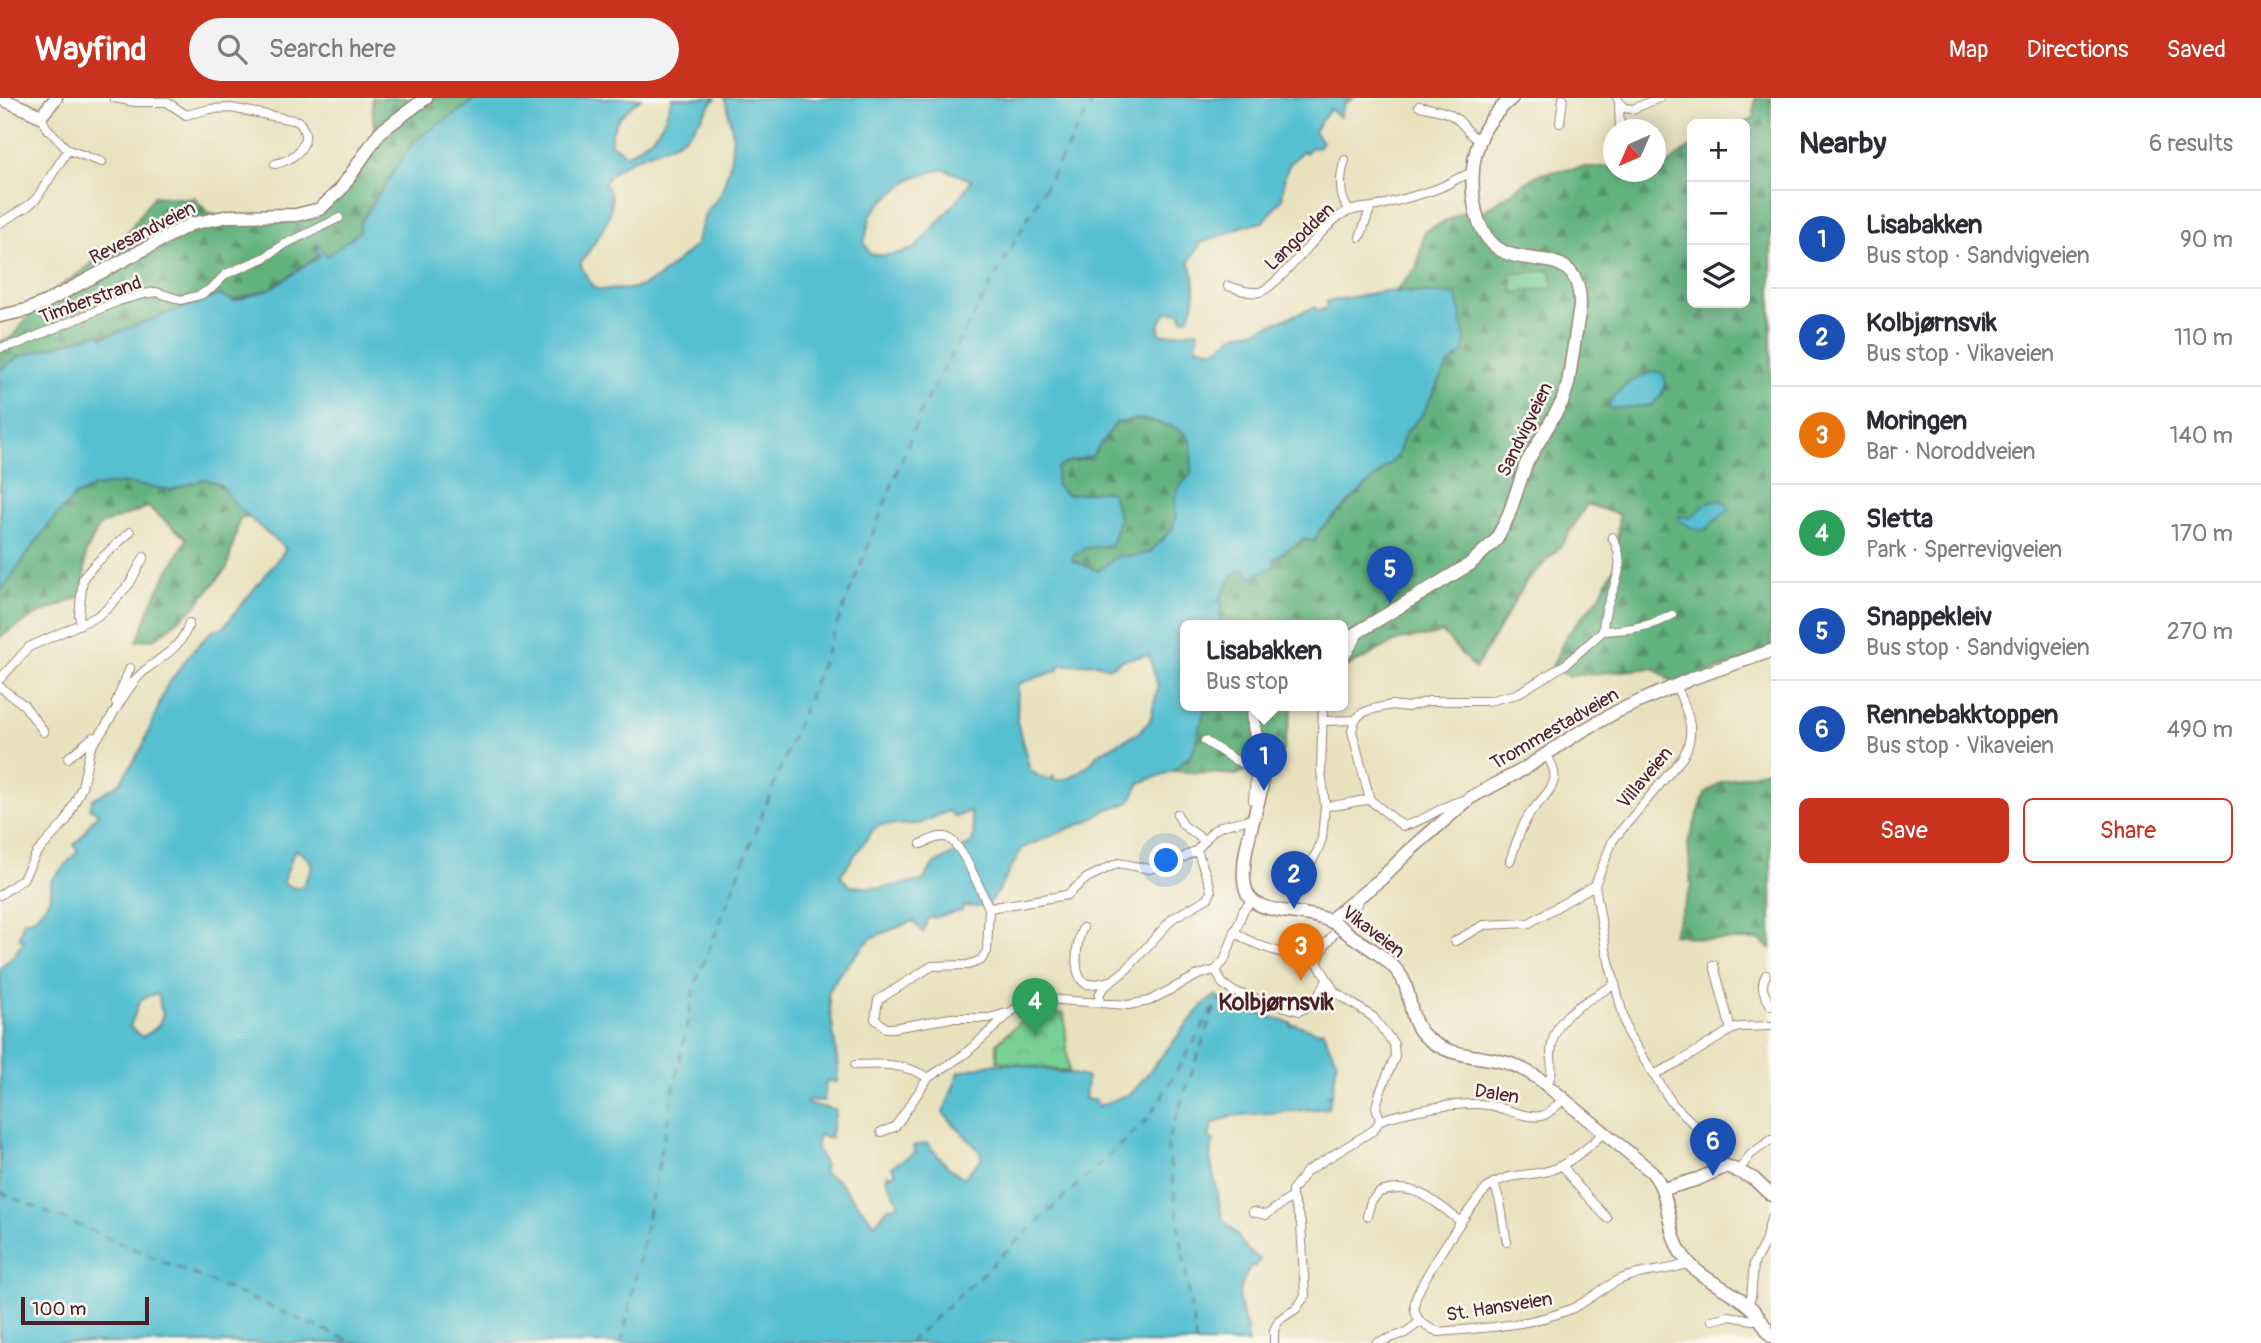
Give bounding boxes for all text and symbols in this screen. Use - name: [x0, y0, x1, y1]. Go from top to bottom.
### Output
- search box: [189, 18, 679, 81]
- text: Wayfind: [35, 29, 147, 70]
- icon: search: [213, 30, 251, 68]
- text: Search here: [269, 33, 396, 65]
- text: Map: [1949, 35, 1989, 64]
- text: Directions: [2027, 35, 2128, 64]
- text: Saved: [2166, 35, 2226, 64]
- north arrow: [1603, 119, 1666, 182]
- map controls: [1687, 119, 1750, 308]
- button: +: [1687, 119, 1750, 182]
- text: Nearby: [1799, 125, 1886, 162]
- text: 6 results: [2149, 129, 2233, 158]
- button: −: [1687, 182, 1750, 245]
- street label: Revesandveien: [85, 196, 200, 270]
- street label: Langodden: [1260, 197, 1340, 276]
- text: Lisabakken: [1866, 209, 1983, 241]
- text: 1: [1818, 225, 1827, 254]
- text: 90 m: [2180, 225, 2233, 254]
- text: Bus stop · Sandvigveien: [1866, 241, 2090, 270]
- button: layers: [1687, 245, 1750, 308]
- street label: Timberstrand: [36, 270, 145, 330]
- text: Kolbjørnsvik: [1866, 307, 1997, 339]
- text: 2: [1816, 323, 1828, 352]
- text: 110 m: [2174, 323, 2233, 352]
- text: Bus stop · Vikaveien: [1866, 339, 2054, 368]
- street label: Sandvigveien: [1492, 378, 1558, 481]
- text: Moringen: [1866, 405, 1967, 437]
- text: 3: [1816, 421, 1828, 450]
- text: 140 m: [2170, 421, 2233, 450]
- text: Bar · Noroddveien: [1866, 437, 2036, 466]
- text: Sletta: [1866, 503, 1933, 535]
- text: 4: [1815, 519, 1829, 548]
- text: 170 m: [2171, 519, 2233, 548]
- text: Park · Sperrevigveien: [1866, 535, 2062, 564]
- pin: 5: [1367, 546, 1413, 604]
- text: Snappekleiv: [1866, 601, 1992, 633]
- text: 5: [1816, 617, 1828, 646]
- text: 270 m: [2167, 617, 2233, 646]
- popup: [1180, 620, 1348, 711]
- text: Bus stop · Sandvigveien: [1866, 633, 2090, 662]
- text: Lisabakken: [1206, 635, 1322, 667]
- text: Bus stop: [1206, 667, 1289, 696]
- street label: Trommestadveien: [1486, 682, 1623, 775]
- text: Rennebakktoppen: [1866, 699, 2058, 731]
- text: 6: [1815, 715, 1829, 744]
- text: 490 m: [2167, 715, 2233, 744]
- text: Bus stop · Vikaveien: [1866, 731, 2054, 760]
- pin: 1: [1241, 733, 1287, 791]
- street label: Villaveien: [1612, 742, 1678, 814]
- button: Save: [1799, 798, 2009, 863]
- button: Share: [2023, 798, 2233, 863]
- your location: [1149, 843, 1183, 877]
- pin: 2: [1271, 851, 1317, 909]
- street label: Vikaveien: [1337, 900, 1410, 963]
- pin: 3: [1278, 923, 1324, 981]
- pin: 4: [1012, 978, 1058, 1036]
- district label: Kolbjørnsvik: [1218, 988, 1334, 1017]
- street label: Dalen: [1473, 1079, 1521, 1109]
- pin: 6: [1690, 1118, 1736, 1176]
- street label: St. Hansveien: [1444, 1287, 1554, 1327]
- scale bar: [21, 1294, 149, 1326]
- text: 100 m: [32, 1297, 86, 1321]

